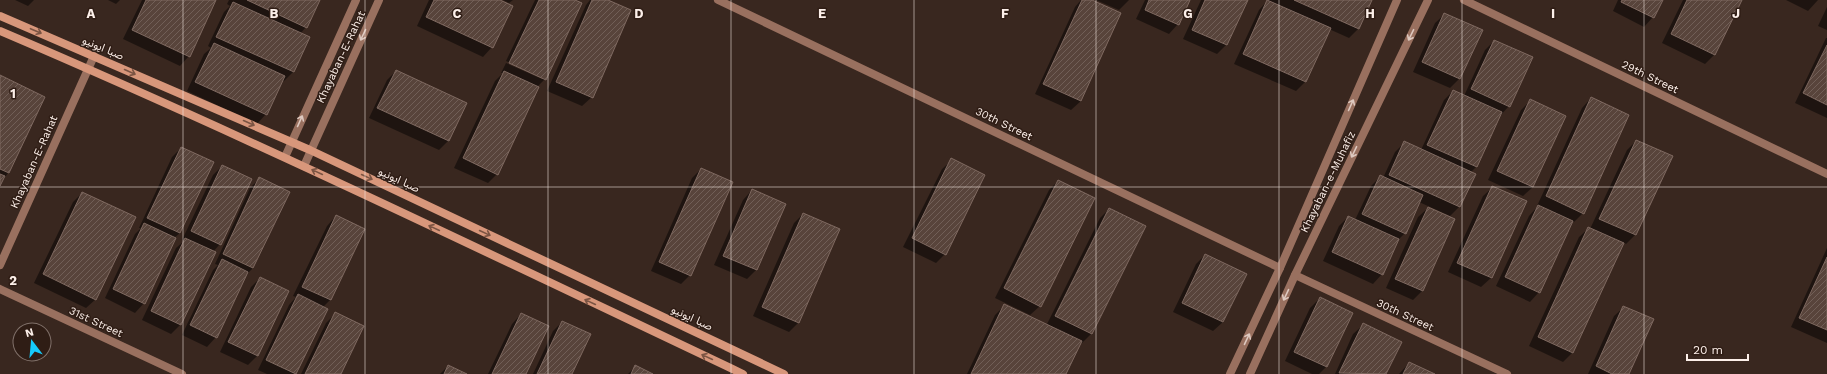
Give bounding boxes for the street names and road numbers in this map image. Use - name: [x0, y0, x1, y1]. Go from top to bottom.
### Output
- street label: Khayaban-E-Rahat: [314, 8, 368, 105]
- street label: صبا ایونیو: [80, 33, 126, 63]
- street label: 29th Street: [1620, 58, 1681, 96]
- street label: 30th Street: [973, 105, 1035, 143]
- street label: Khayaban-E-Rahat: [8, 113, 60, 210]
- street label: Khayaban-e-Muhafiz: [1298, 129, 1358, 235]
- street label: صبا ایونیو: [376, 165, 422, 195]
- street label: 30th Street: [1374, 296, 1436, 334]
- street label: صبا ایونیو: [669, 303, 715, 333]
- street label: 31st Street: [67, 304, 125, 340]

